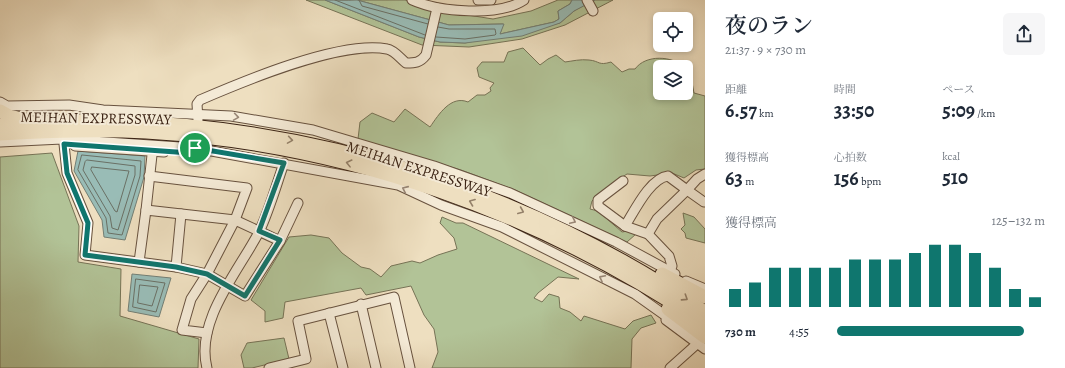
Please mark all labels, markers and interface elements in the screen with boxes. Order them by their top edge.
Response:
text: 夜のラン [725,11,813,41]
map controls [653,12,693,100]
button: locate [653,12,693,52]
button: share [1003,13,1045,55]
text: 21:37 · 9 × 730 m [725,41,806,58]
button: layers [653,60,693,100]
text: 距離 [725,82,747,97]
text: 時間 [834,82,856,97]
text: ペース [942,82,975,97]
text: 6.57 [725,97,757,124]
text: 33:50 [834,97,874,124]
text: 5:09 [942,97,975,124]
text: km [757,106,774,121]
text: /km [975,106,995,121]
street label: MEIHAN EXPRESSWAY [20,107,173,129]
one-way arrow [233,112,239,120]
pin [178,131,212,165]
one-way arrow [287,135,293,144]
street label: MEIHAN EXPRESSWAY [344,136,495,202]
icon: arrive [184,137,206,159]
text: kcal [942,149,960,164]
text: 獲得標高 [725,150,769,165]
text: 心拍数 [834,150,867,165]
one-way arrow [345,159,352,168]
text: 510 [942,164,968,191]
text: 63 [725,165,743,192]
text: 156 [834,165,859,192]
text: m [743,174,754,189]
text: bpm [859,174,881,189]
one-way arrow [402,186,410,194]
one-way arrow [469,198,476,206]
one-way arrow [517,206,524,214]
text: 125–132 m [991,212,1045,229]
text: 獲得標高 [725,214,777,231]
one-way arrow [569,216,576,224]
one-way arrow [599,275,606,282]
one-way arrow [680,293,687,300]
text: 730 m [725,323,756,340]
text: 4:55 [789,323,809,340]

